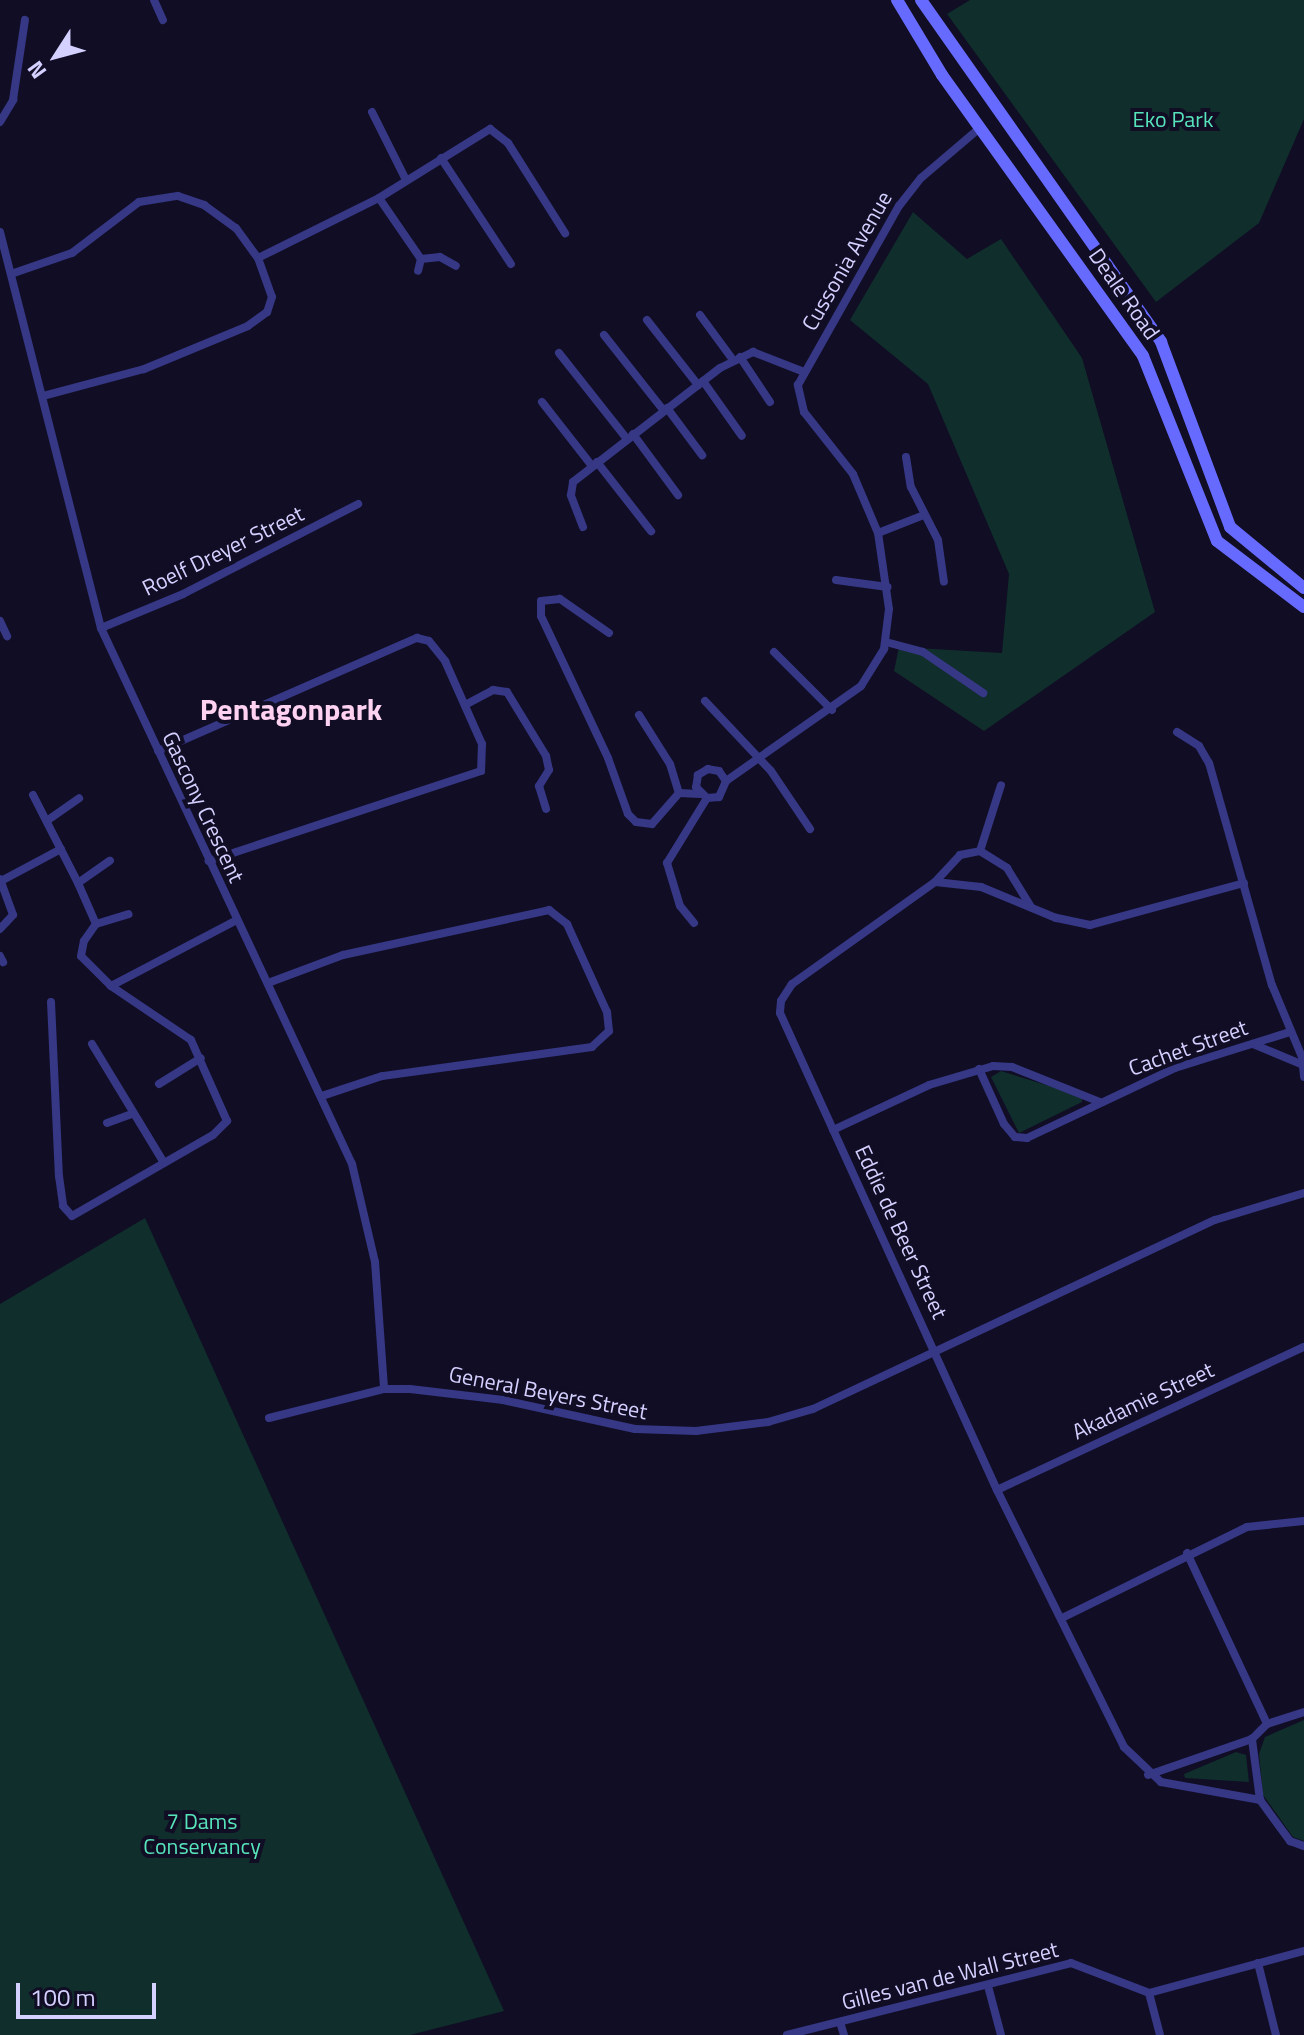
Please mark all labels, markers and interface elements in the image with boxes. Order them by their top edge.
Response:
north arrow [16,16,96,96]
text: N [18,54,55,86]
park label: Eko Park [1133,107,1213,133]
street label: Cussonia Avenue [796,187,898,335]
street label: Deale Road [1083,243,1165,345]
street label: Roelf Dreyer Street [138,500,308,602]
district label: Pentagonpark [200,691,382,727]
street label: Gascony Crescent [156,727,250,887]
street label: Cachet Street [1125,1014,1251,1082]
street label: Eddie de Beer Street [849,1141,953,1323]
street label: Akadamie Street [1068,1357,1218,1445]
street label: General Beyers Street [447,1361,649,1425]
park label: 7 Dams Conservancy [143,1808,261,1860]
street label: Gilles van de Wall Street [839,1936,1061,2016]
scale bar [20,1967,160,2017]
text: 100 m [30,1979,96,2015]

